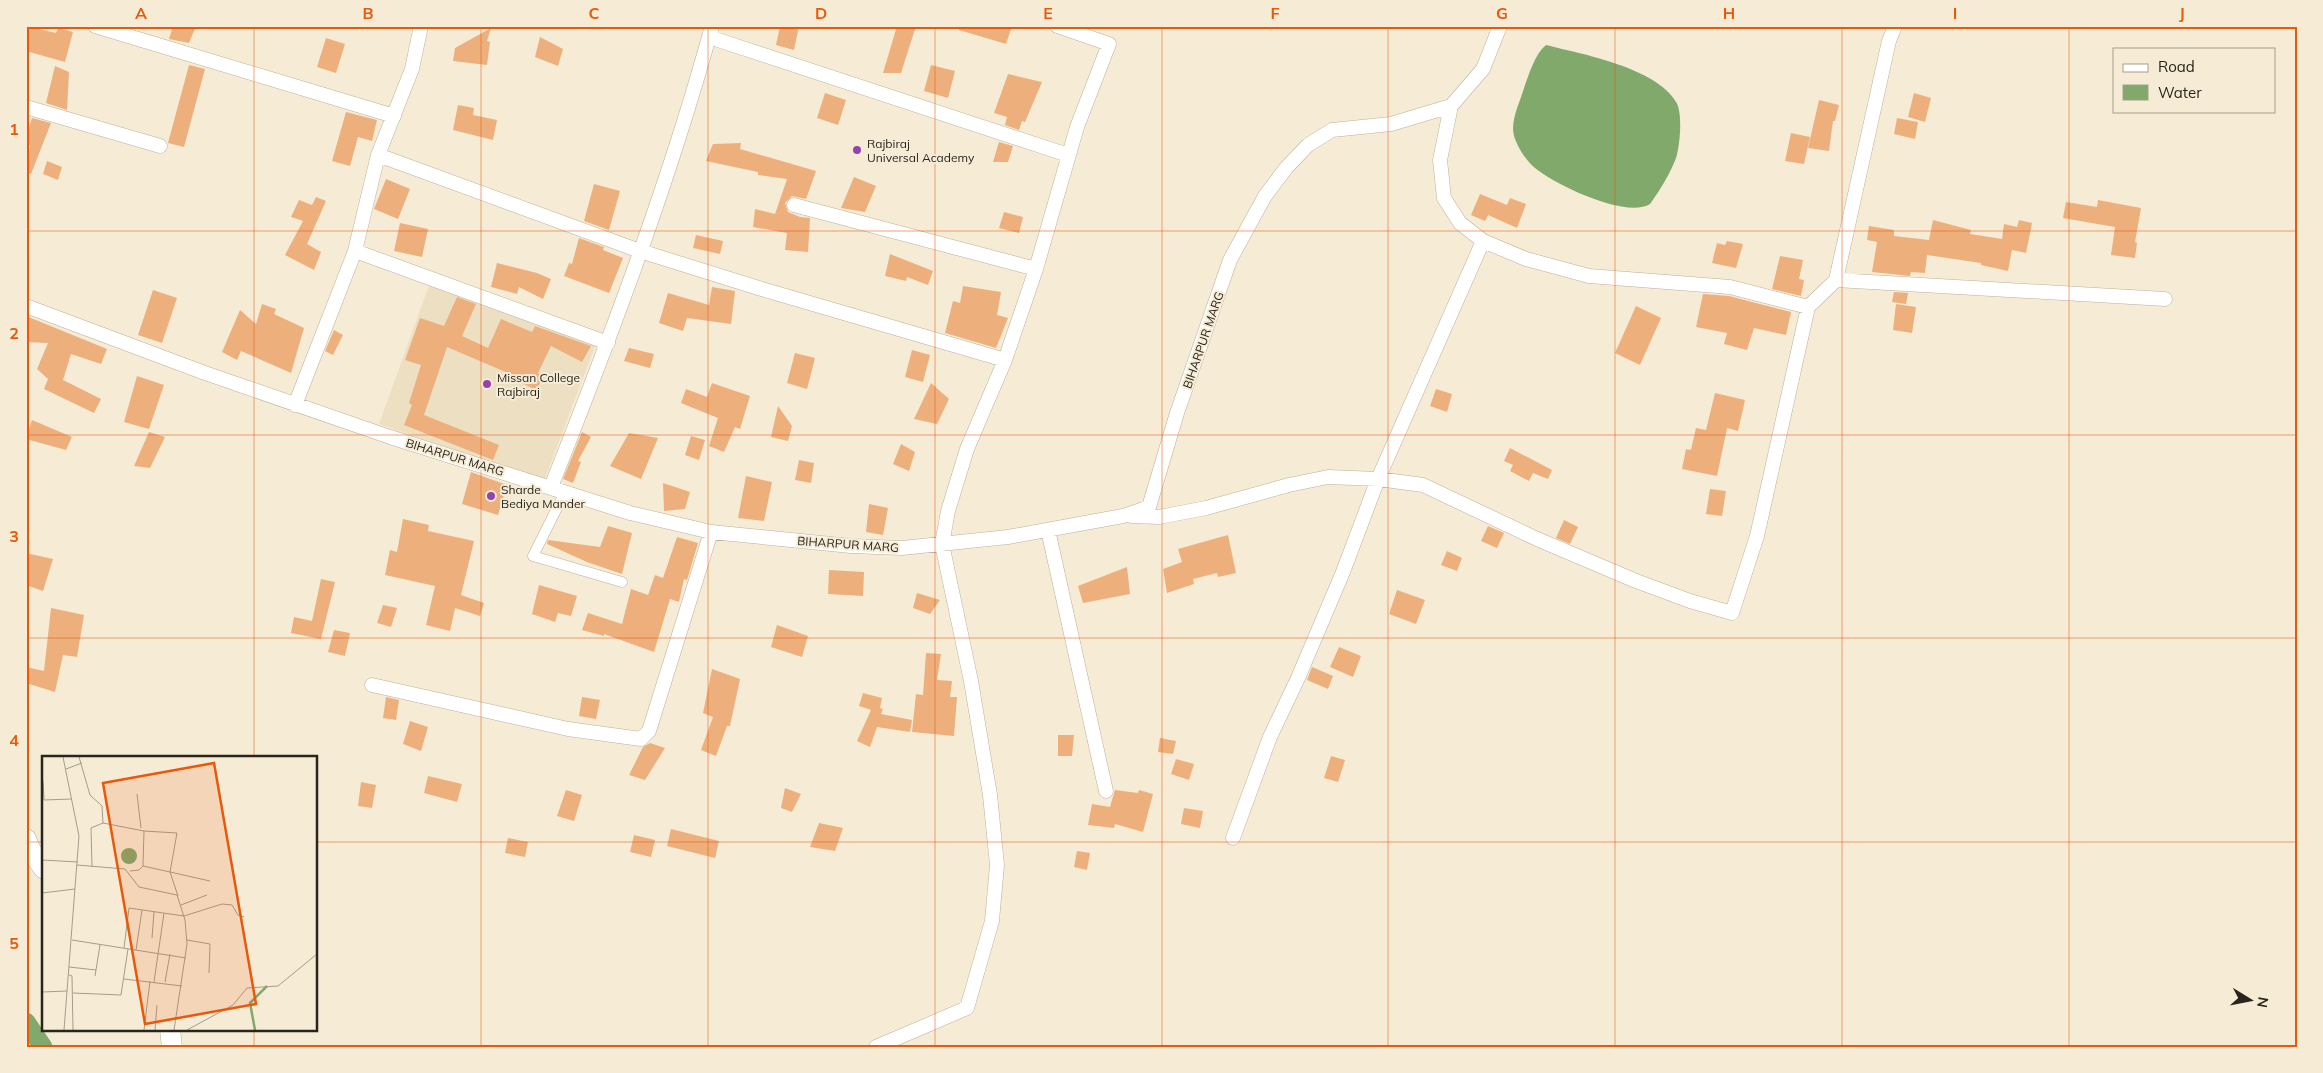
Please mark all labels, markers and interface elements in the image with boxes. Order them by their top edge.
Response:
text: A [135,3,147,23]
text: B [362,3,374,23]
text: C [589,3,600,23]
text: D [815,3,827,23]
text: E [1043,3,1053,23]
text: F [1270,3,1280,23]
text: G [1496,3,1508,23]
text: H [1723,3,1735,23]
text: I [1953,3,1957,23]
text: J [2179,3,2185,23]
legend [2113,48,2276,112]
text: Road [2158,57,2195,76]
text: Water [2158,83,2202,102]
text: 1 [9,119,19,139]
place label: Rajbiraj Universal Academy [867,136,975,165]
marker: Rajbiraj Universal Academy [851,144,863,156]
street label: BIHARPUR MARG [1179,289,1227,391]
text: 2 [9,323,19,343]
place label: Missan College Rajbiraj [497,370,580,399]
marker: Missan College Rajbiraj [481,378,493,390]
street label: BIHARPUR MARG [404,435,506,479]
place label: Sharde Bediya Mander [501,482,586,511]
marker: Sharde Bediya Mander [485,490,497,502]
text: 3 [9,526,19,546]
street label: BIHARPUR MARG [797,533,899,555]
text: 4 [9,730,19,750]
inset map [42,756,318,1030]
text: 5 [9,933,19,953]
north arrow [2226,976,2276,1026]
text: N [2253,995,2273,1009]

